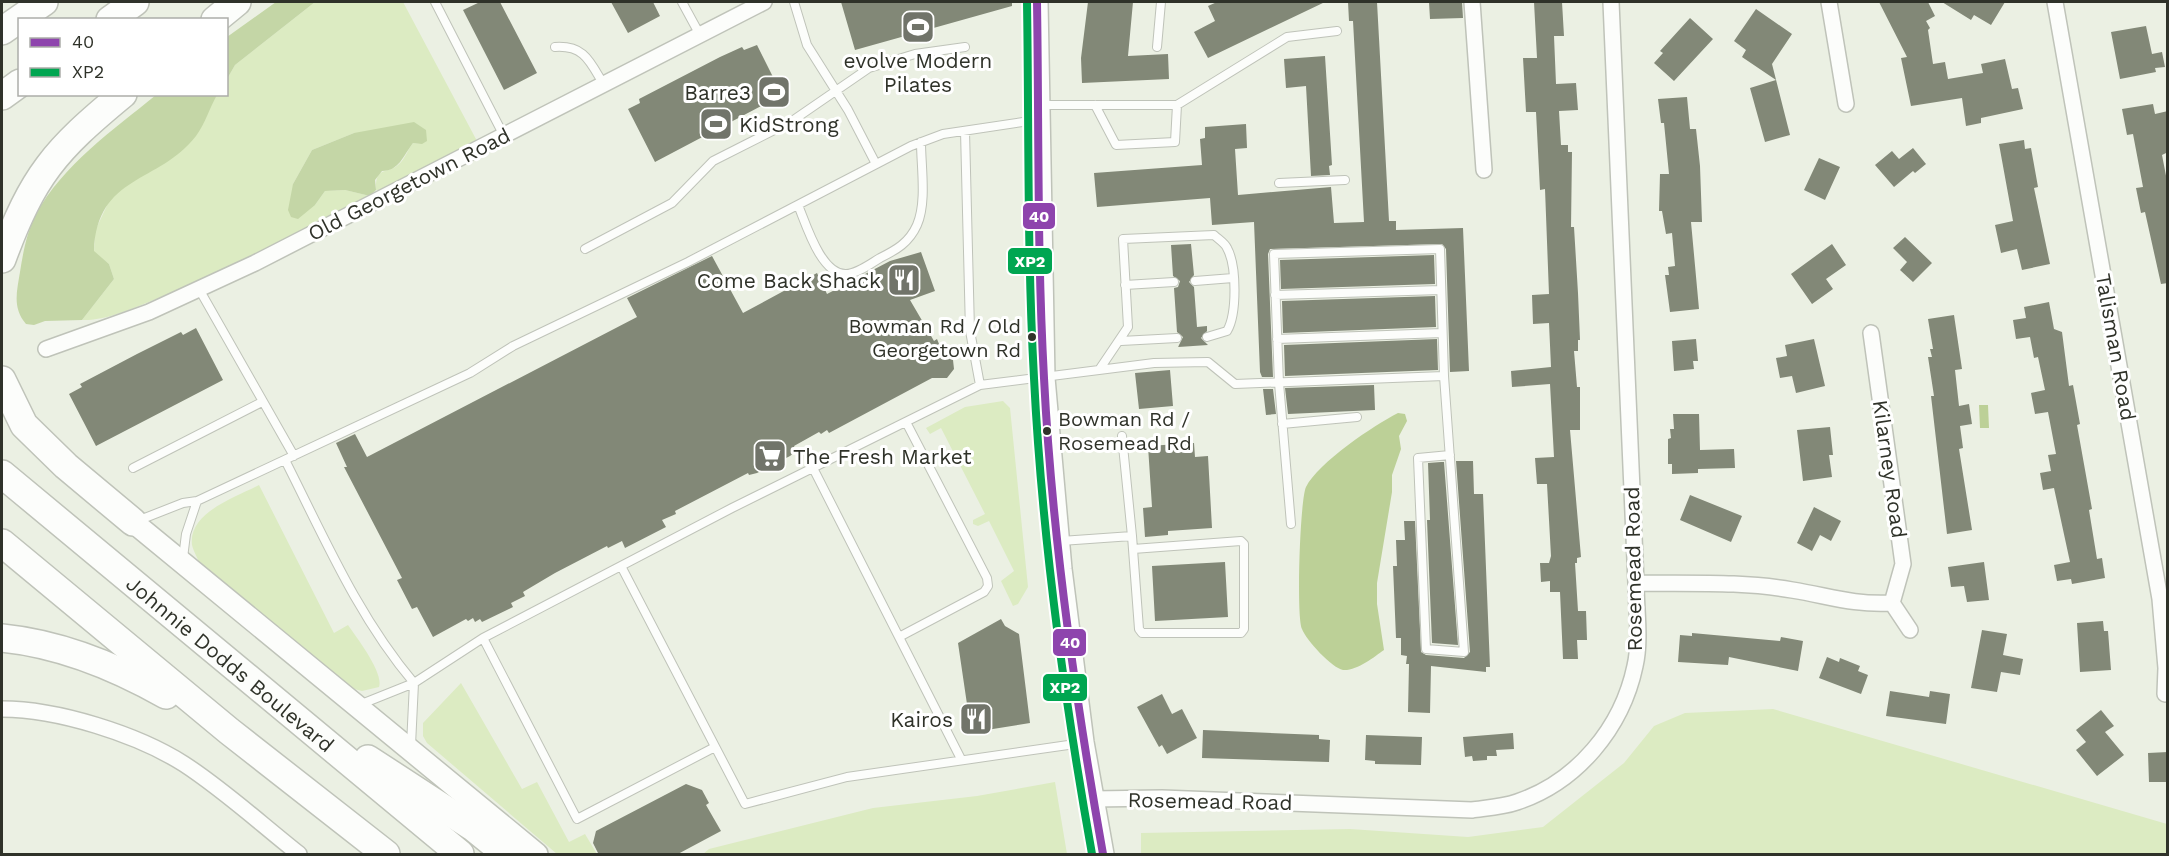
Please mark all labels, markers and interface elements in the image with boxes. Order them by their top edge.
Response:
sports icon: evolve Modern Pilates [900,9,936,45]
legend [18,18,228,96]
text: 40 [72,31,94,52]
place label: evolve Modern Pilates [844,48,992,97]
text: XP2 [72,61,104,82]
sports icon: Barre3 [756,74,792,110]
place label: Barre3 [684,80,751,105]
sports icon: KidStrong [698,106,734,142]
place label: KidStrong [739,112,840,137]
street label: Old Georgetown Road [304,122,514,246]
line badge: 40 [1022,202,1056,230]
text: 40 [1029,207,1049,226]
line badge: XP2 [1007,247,1053,275]
text: XP2 [1015,252,1045,271]
restaurant icon: Come Back Shack [886,262,922,298]
place label: Come Back Shack [697,268,881,293]
street label: Talisman Road [2091,272,2141,422]
place label: Bowman Rd / Old Georgetown Rd [848,314,1021,362]
marker: Bowman Rd / Old Georgetown Rd [1026,331,1038,343]
street label: Kilarney Road [1868,398,1912,540]
place label: Bowman Rd / Rosemead Rd [1058,407,1192,455]
marker: Bowman Rd / Rosemead Rd [1041,425,1053,437]
supermarket icon: The Fresh Market [752,438,788,474]
place label: The Fresh Market [793,444,972,469]
street label: Rosemead Road [1619,486,1647,652]
street label: Johnnie Dodds Boulevard [122,570,339,757]
line badge: 40 [1052,628,1087,657]
text: 40 [1060,633,1080,652]
line badge: XP2 [1042,673,1088,702]
text: XP2 [1050,678,1080,697]
restaurant icon: Kairos [958,701,994,737]
place label: Kairos [890,707,953,732]
street label: Rosemead Road [1127,787,1293,815]

